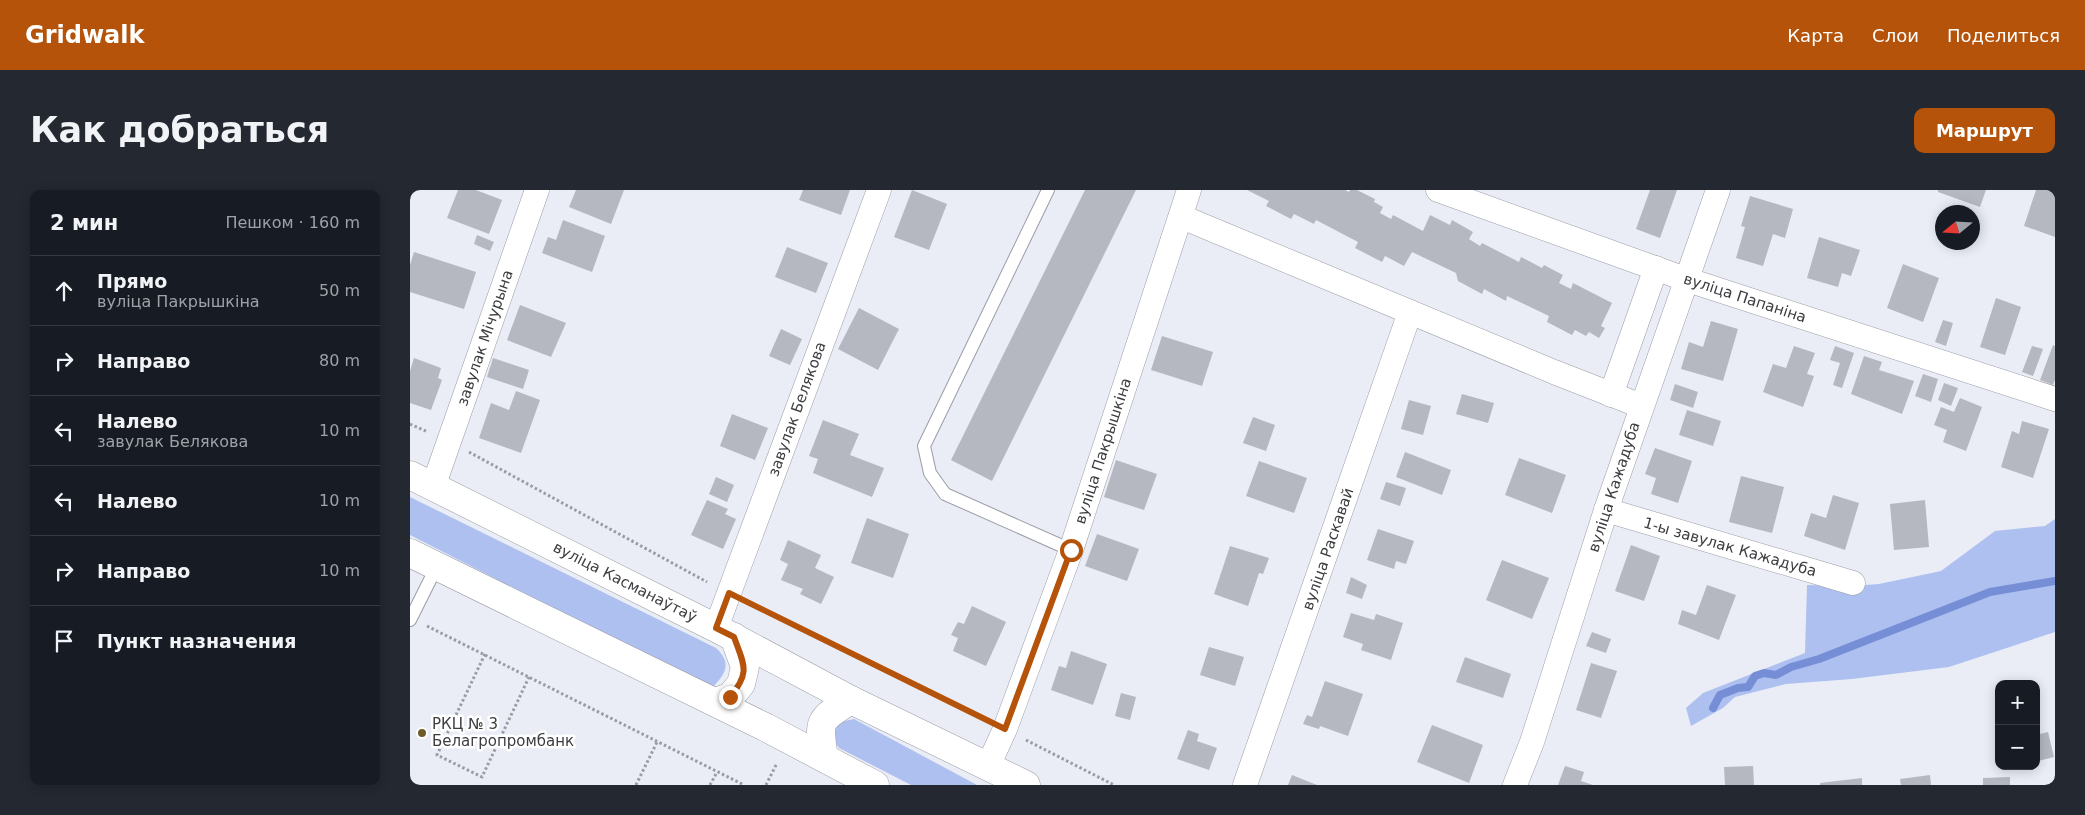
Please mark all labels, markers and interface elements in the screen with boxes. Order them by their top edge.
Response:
text: Gridwalk [25,21,145,49]
text: Карта [1787,25,1844,46]
text: Слои [1872,25,1919,46]
text: Поделиться [1947,25,2060,46]
button: Маршрут [1914,108,2055,153]
text: Как добраться [30,110,329,150]
north arrow [1935,205,1980,250]
text: 2 мин [50,211,118,235]
text: Пешком · 160 m [225,213,360,232]
street label: завулак Мічурына [453,268,517,408]
text: Прямо [97,270,167,292]
street label: вуліца Папаніна [1681,270,1809,326]
icon: ahead [50,277,78,305]
text: 50 m [319,281,360,300]
text: вуліца Пакрышкіна [97,292,260,311]
street label: завулак Белякова [764,339,830,479]
icon: right [50,347,78,375]
text: Направо [97,350,190,372]
text: 80 m [319,351,360,370]
street label: вуліца Пакрышкіна [1071,376,1135,526]
text: Налево [97,410,178,432]
icon: left [50,417,78,445]
street label: вуліца Кажадуба [1584,420,1644,554]
text: 10 m [319,421,360,440]
text: завулак Белякова [97,432,248,451]
street label: вуліца Раскавай [1299,485,1357,613]
icon: left [50,487,78,515]
text: Налево [97,490,178,512]
text: 10 m [319,491,360,510]
street label: 1-ы завулак Кажадуба [1641,514,1819,580]
street label: вуліца Касманаўтаў [550,538,700,626]
route start [1060,539,1083,562]
icon: right [50,557,78,585]
text: Направо [97,560,190,582]
text: 10 m [319,561,360,580]
icon: arrive [50,627,78,655]
text: Пункт назначения [97,630,296,652]
map controls [1995,680,2040,770]
button: + [1995,680,2040,725]
route end [719,686,742,709]
place label: РКЦ № 3 Белагропромбанк [432,715,574,750]
button: − [1995,725,2040,770]
marker: РКЦ № 3 Белагропромбанк [416,727,428,739]

